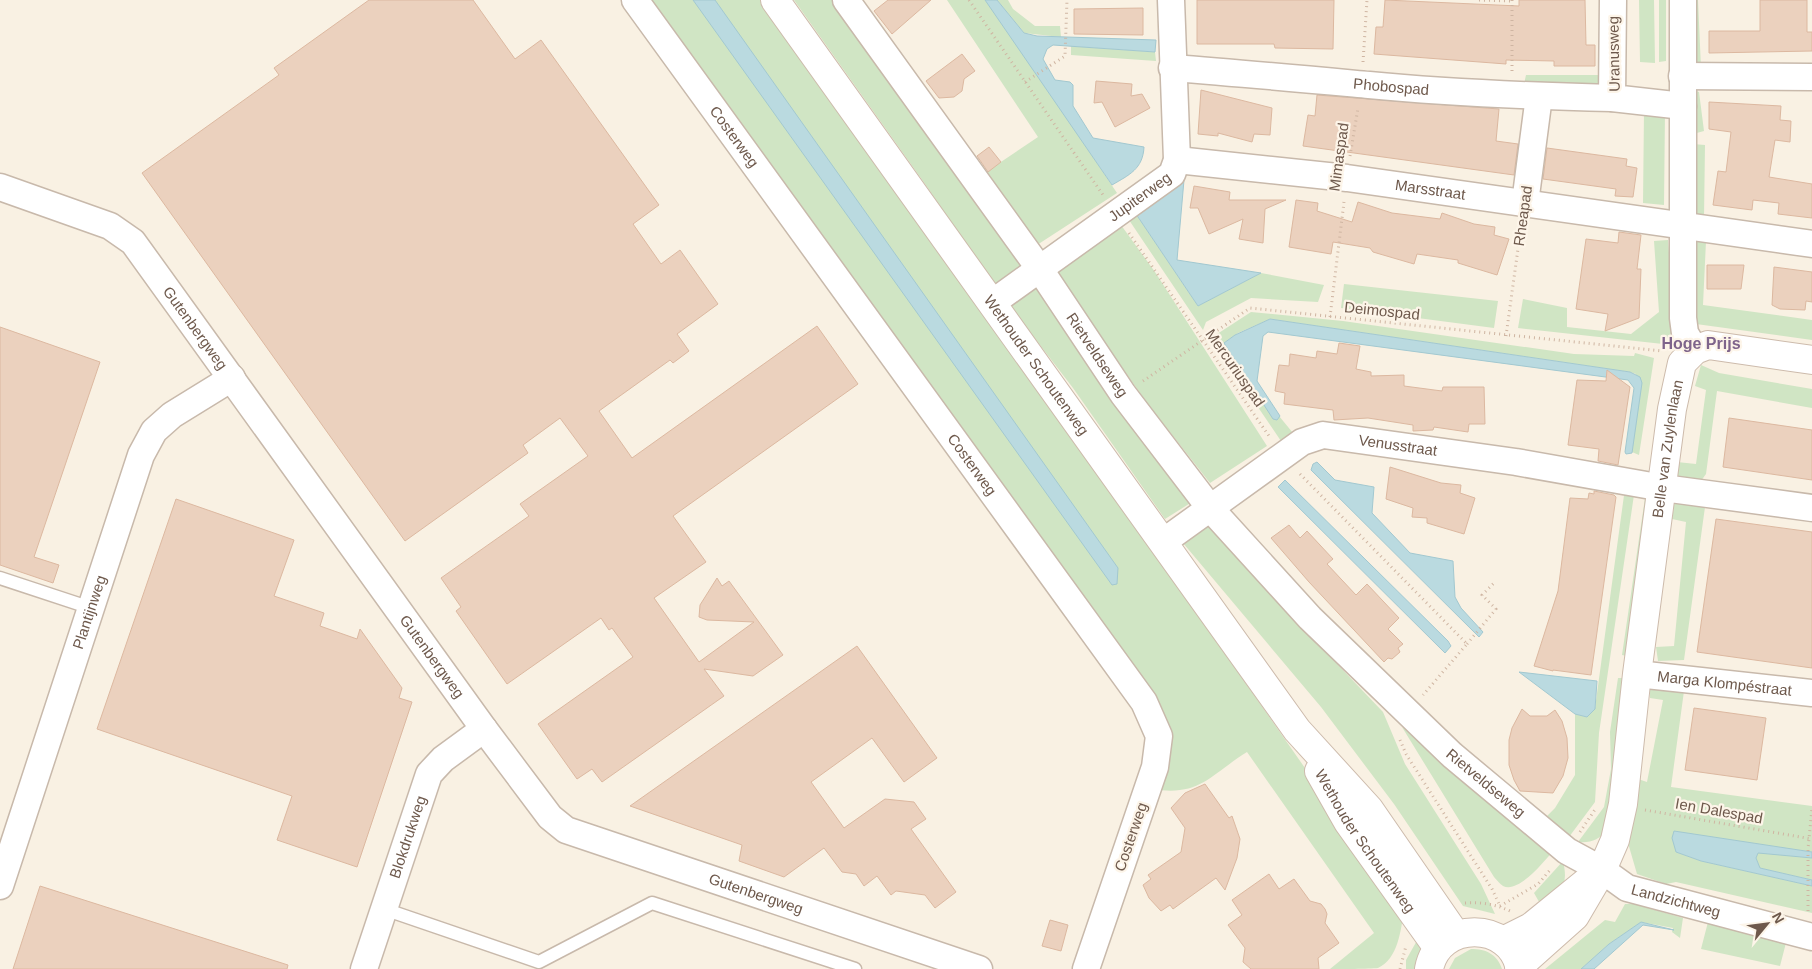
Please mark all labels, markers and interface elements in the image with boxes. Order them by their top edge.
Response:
street label: Uranusweg [1604,16,1623,92]
street label: Phobospad [1353,75,1430,98]
street label: Costerweg [707,102,763,171]
street label: Mimaspad [1325,121,1352,192]
street label: Jupiterweg [1105,169,1174,225]
street label: Marsstraat [1394,176,1467,203]
street label: Rheapad [1510,185,1535,247]
street label: Gutenbergweg [160,283,231,373]
street label: Wethouder Schoutenweg [981,292,1092,438]
street label: Deimospad [1343,298,1421,323]
street label: Rietveldseweg [1063,310,1132,400]
street label: Mercuriuspad [1202,326,1268,410]
district label: Hoge Prijs [1661,335,1741,352]
street label: Belle van Zuylenlaan [1649,378,1686,519]
street label: Costerweg [944,430,1000,498]
street label: Venusstraat [1358,431,1439,459]
street label: Plantijnweg [69,573,109,651]
street label: Gutenbergweg [397,612,468,701]
street label: Marga Klompéstraat [1656,667,1793,699]
street label: Rietveldseweg [1443,745,1529,821]
street label: Wethouder Schoutenweg [1312,766,1419,916]
street label: Blokdrukweg [386,794,429,880]
street label: Ien Dalespad [1674,794,1764,827]
street label: Costerweg [1111,800,1150,874]
street label: Gutenbergweg [707,870,805,917]
street label: Landzichtweg [1629,880,1722,920]
north arrow [1742,899,1792,949]
text: N [1769,909,1788,926]

